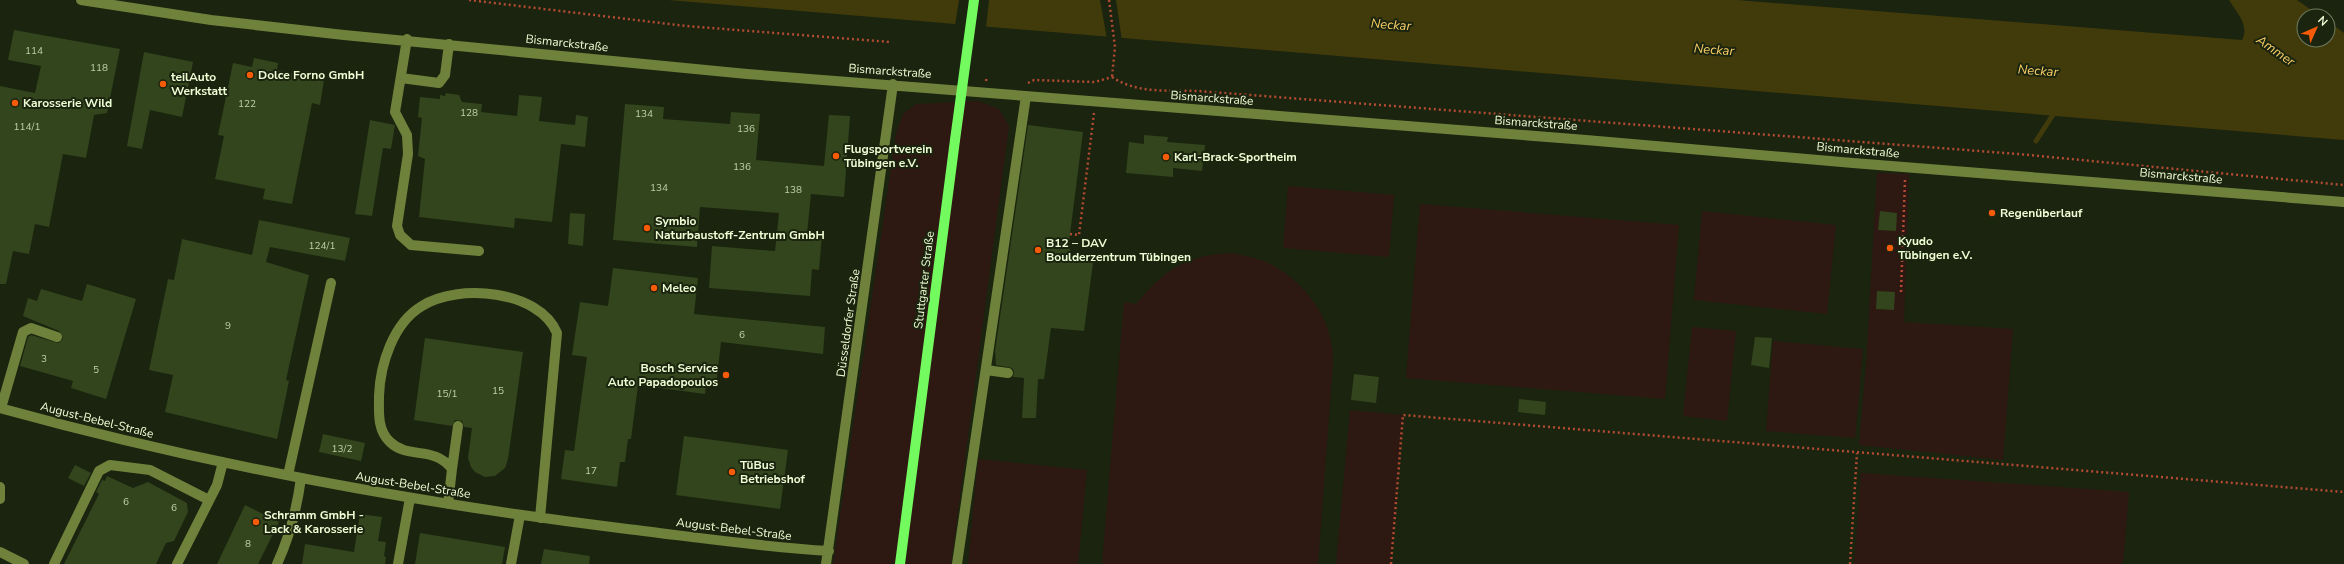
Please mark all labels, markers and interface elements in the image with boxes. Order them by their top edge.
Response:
north arrow [2296,8,2336,48]
text: N [2315,13,2331,29]
water label: Neckar [1370,15,1412,35]
water label: Ammer [2252,30,2299,71]
street label: Bismarckstraße [525,31,609,55]
water label: Neckar [1693,40,1735,60]
house number: 114 [25,44,43,58]
street label: Bismarckstraße [848,60,932,82]
house number: 118 [90,61,108,75]
water label: Neckar [2017,61,2059,81]
place label: Dolce Forno GmbH [258,67,364,83]
place label: teilAuto Werkstatt [171,69,227,99]
marker: Dolce Forno GmbH [245,70,255,80]
marker: teilAuto Werkstatt [158,79,168,89]
street label: Bismarckstraße [1170,87,1254,109]
place label: Karosserie Wild [23,95,112,111]
house number: 122 [238,97,256,111]
marker: Karosserie Wild [10,98,20,108]
house number: 128 [460,106,478,120]
house number: 134 [635,107,653,121]
street label: Bismarckstraße [1494,112,1578,134]
house number: 114/1 [14,120,40,134]
house number: 136 [737,122,755,136]
street label: Bismarckstraße [1816,138,1900,162]
place label: Flugsportverein Tübingen e.V. [844,141,932,171]
place label: Karl-Brack-Sportheim [1174,149,1297,165]
marker: Flugsportverein Tübingen e.V. [831,151,841,161]
marker: Karl-Brack-Sportheim [1161,152,1171,162]
house number: 136 [733,160,751,174]
street label: Bismarckstraße [2139,164,2223,188]
house number: 134 [650,181,668,195]
house number: 138 [784,183,802,197]
place label: Regenüberlauf [2000,205,2083,221]
marker: Regenüberlauf [1987,208,1997,218]
place label: Symbio Naturbaustoff-Zentrum GmbH [655,213,825,243]
marker: Symbio Naturbaustoff-Zentrum GmbH [642,223,652,233]
street label: Stuttgarter Straße [910,230,938,330]
place label: Kyudo Tübingen e.V. [1898,233,1973,263]
place label: B12 – DAV Boulderzentrum Tübingen [1046,235,1191,265]
house number: 124/1 [309,239,335,253]
marker: Kyudo Tübingen e.V. [1885,243,1895,253]
marker: B12 – DAV Boulderzentrum Tübingen [1033,245,1043,255]
street label: Düsseldorfer Straße [833,268,863,378]
place label: Meleo [662,280,696,296]
marker: Meleo [649,283,659,293]
house number: 9 [225,319,231,333]
house number: 6 [739,328,745,342]
house number: 3 [41,352,47,366]
place label: Bosch Service Auto Papadopoulos [608,360,718,390]
house number: 5 [93,363,99,377]
marker: Bosch Service Auto Papadopoulos [721,370,731,380]
house number: 15 [492,384,504,398]
house number: 15/1 [437,387,457,401]
street label: August-Bebel-Straße [39,398,155,442]
house number: 13/2 [332,442,352,456]
place label: TüBus Betriebshof [740,457,806,487]
house number: 17 [585,464,597,478]
marker: TüBus Betriebshof [727,467,737,477]
street label: August-Bebel-Straße [354,468,472,502]
house number: 6 [123,495,129,509]
house number: 6 [171,501,177,515]
place label: Schramm GmbH - Lack & Karosserie [264,507,364,537]
street label: August-Bebel-Straße [675,514,793,544]
marker: Schramm GmbH - Lack & Karosserie [251,517,261,527]
house number: 8 [245,537,251,551]

